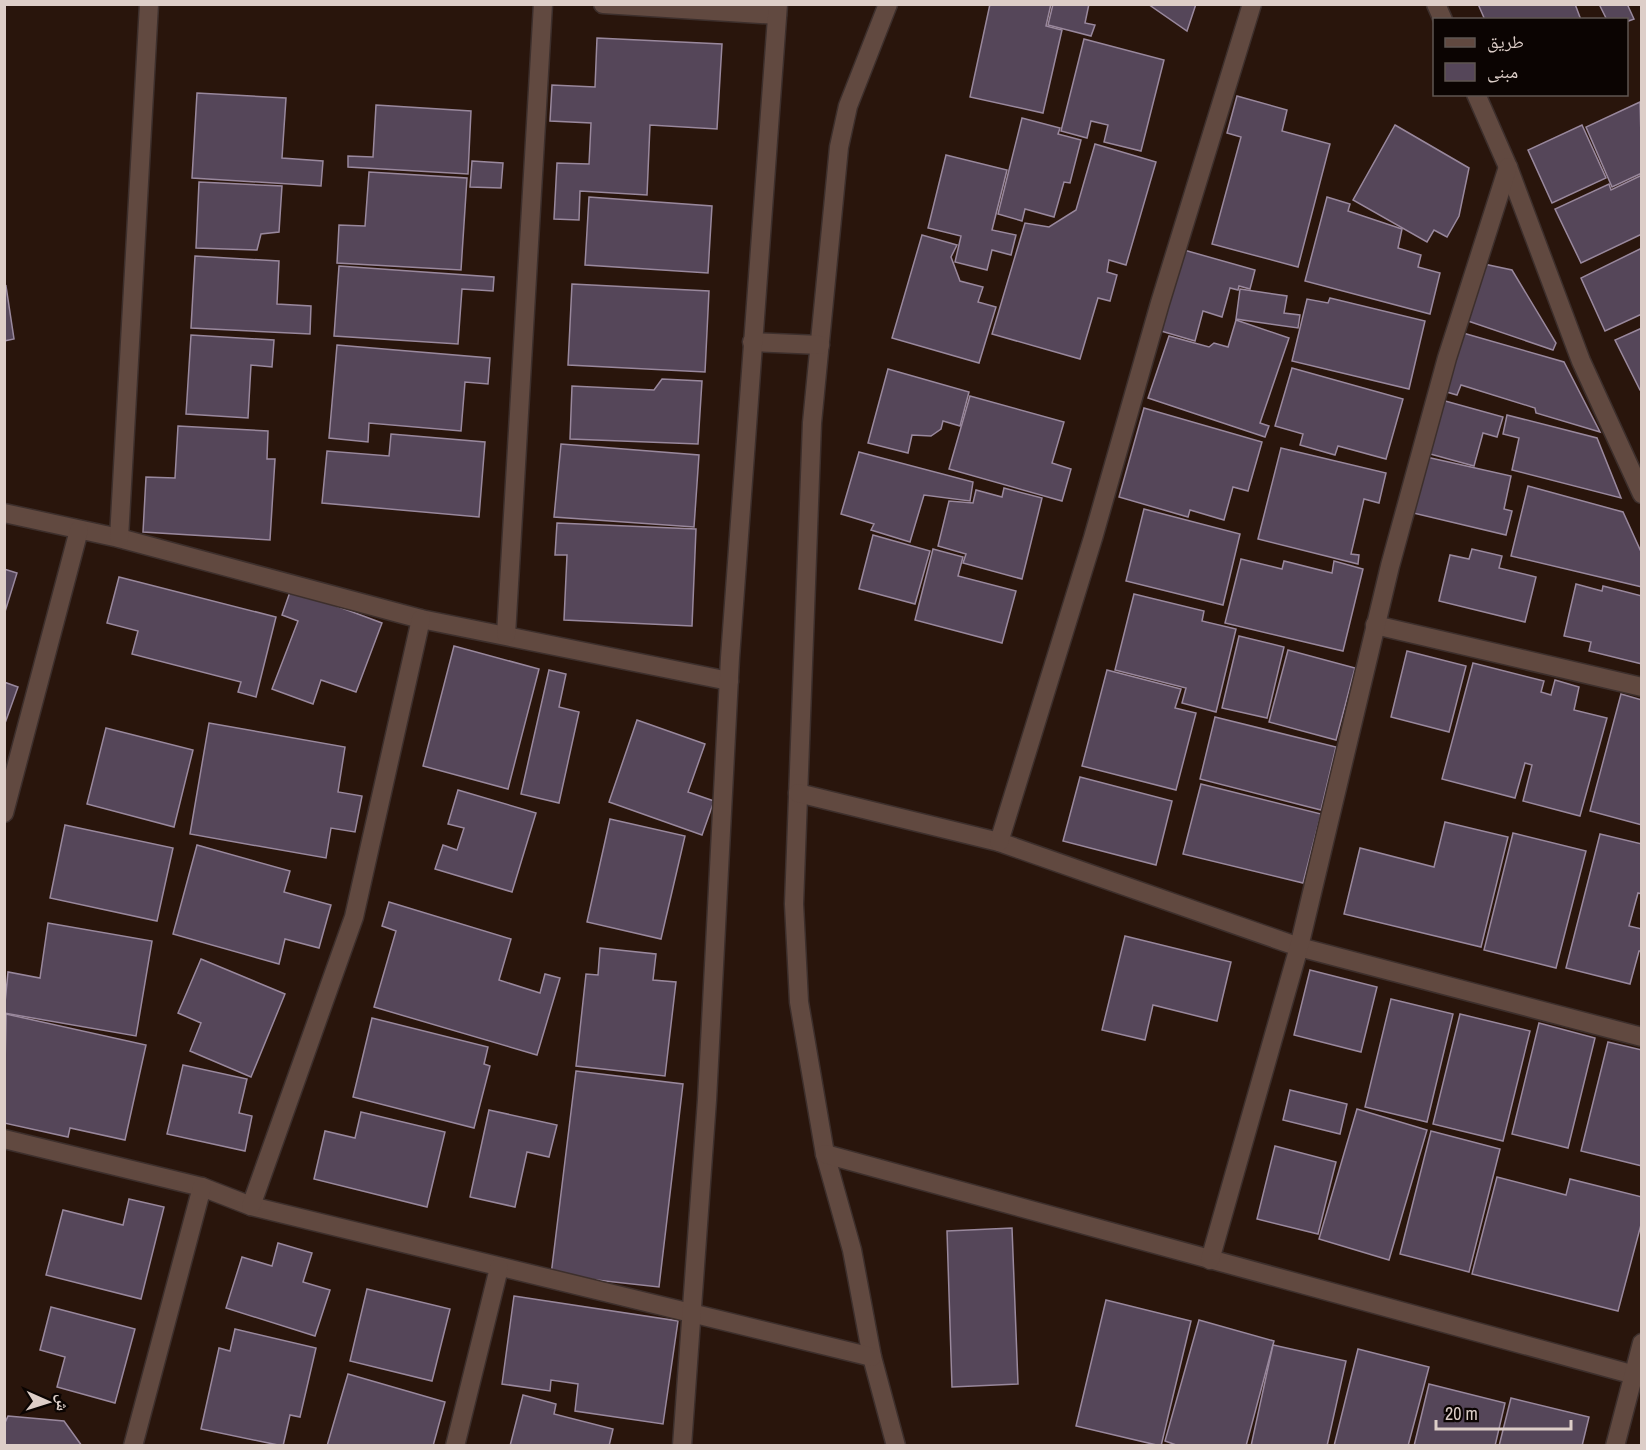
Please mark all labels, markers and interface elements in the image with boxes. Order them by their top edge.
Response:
legend [1433,18,1628,96]
text: طريق [1487,29,1524,54]
text: مبنى [1487,59,1518,84]
north arrow [18,1372,78,1432]
scale bar [1436,1393,1571,1431]
text: ش [52,1394,74,1412]
text: 20 m [1445,1401,1478,1426]

